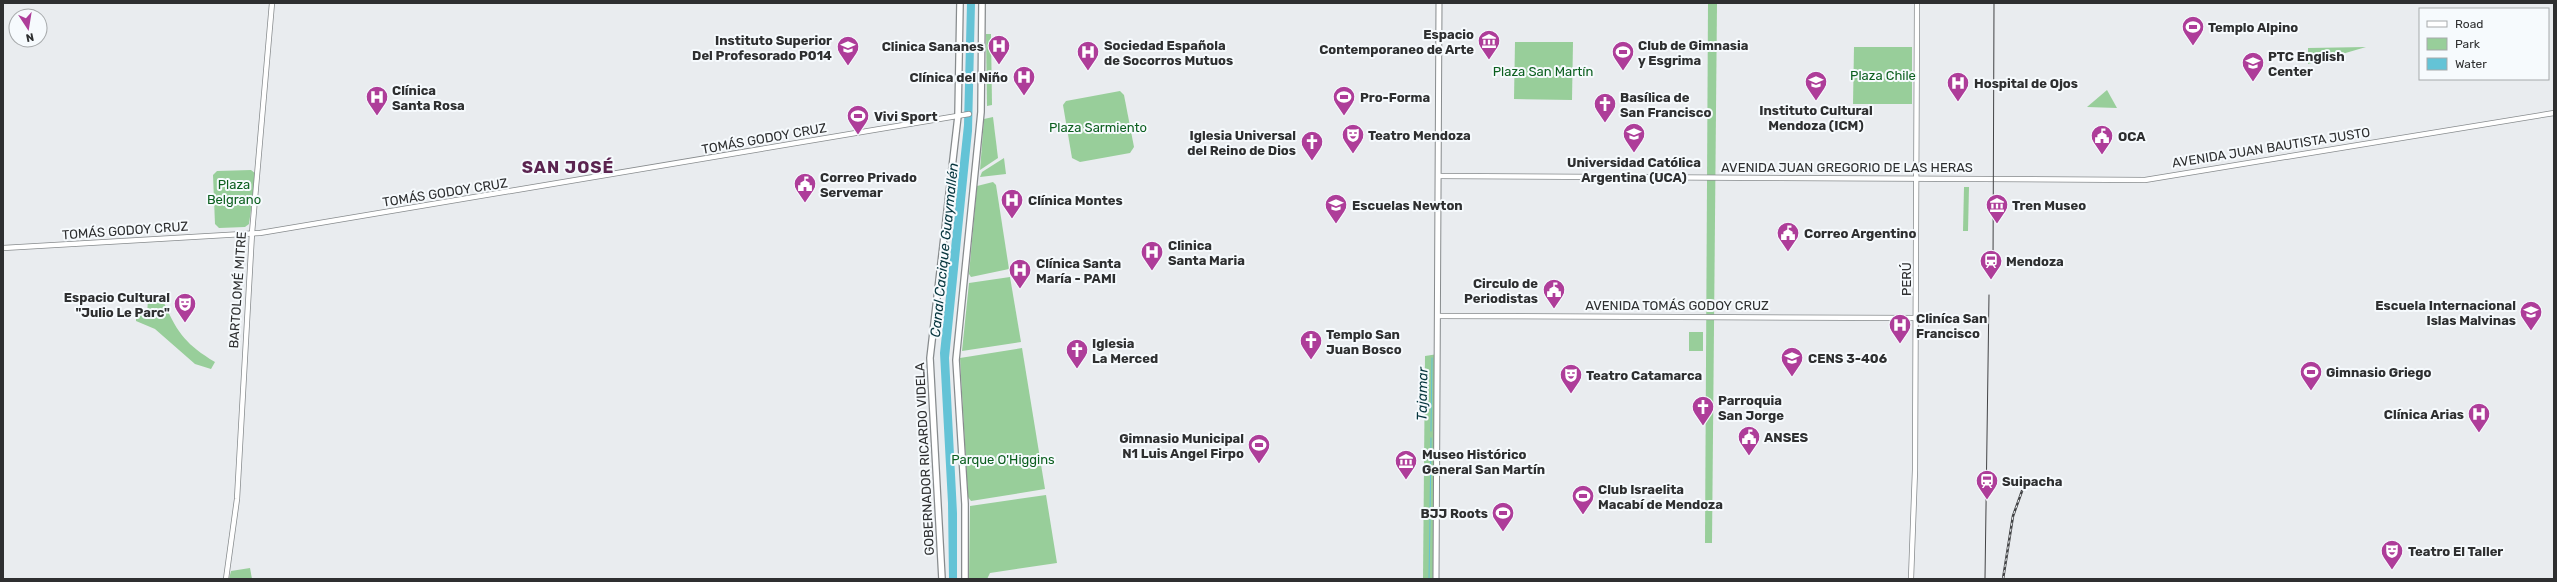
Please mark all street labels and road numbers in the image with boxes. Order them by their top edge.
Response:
street label: TOMÁS GODOY CRUZ [700,120,828,157]
street label: AVENIDA JUAN BAUTISTA JUSTO [2171,124,2371,171]
street label: AVENIDA JUAN GREGORIO DE LAS HERAS [1721,160,1973,175]
street label: TOMÁS GODOY CRUZ [381,175,509,210]
street label: TOMÁS GODOY CRUZ [61,219,189,242]
street label: BARTOLOMÉ MITRE [226,231,249,349]
street label: PERÚ [1899,262,1914,296]
street label: AVENIDA TOMÁS GODOY CRUZ [1585,298,1769,313]
street label: GOBERNADOR RICARDO VIDELA [912,362,937,556]

